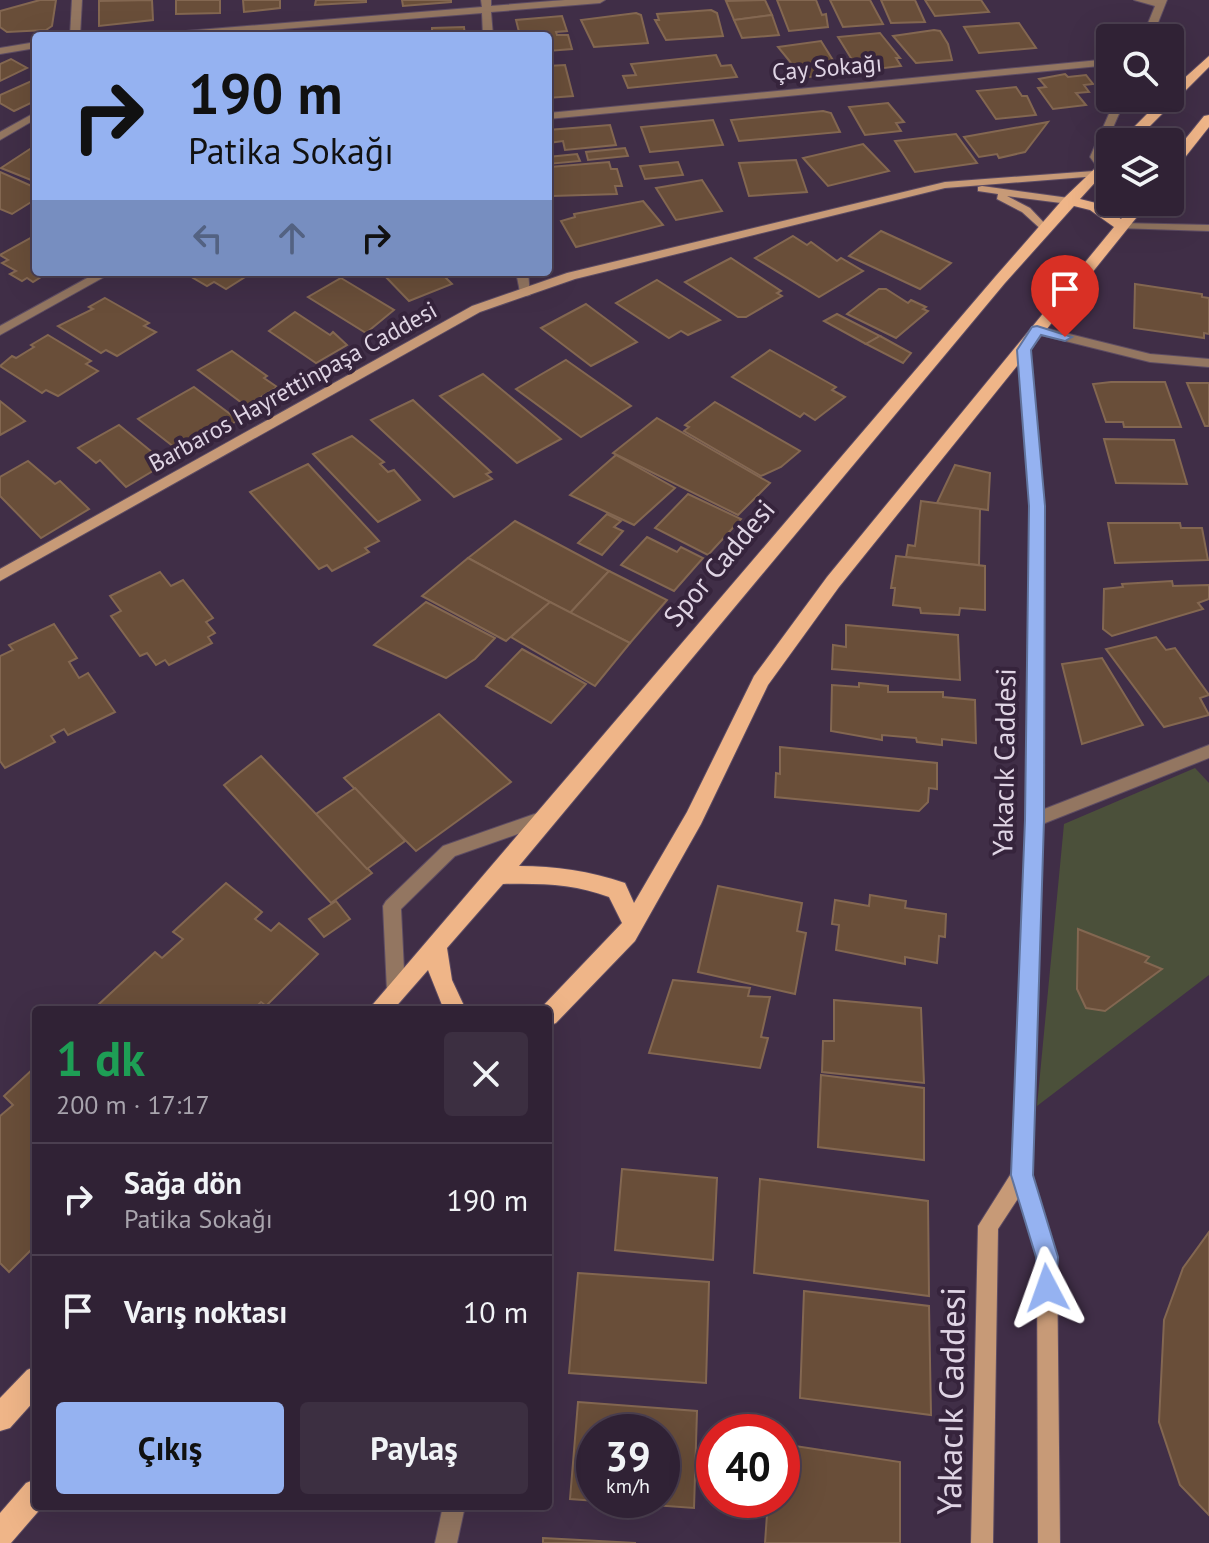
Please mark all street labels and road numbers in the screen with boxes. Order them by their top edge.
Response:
street label: Çay Sokağı [771,47,883,88]
street label: Barbaros Hayrettinpaşa Caddesi [143,294,442,479]
street label: Spor Caddesi [655,491,783,634]
street label: Yakacık Caddesi [983,668,1024,856]
street label: Yakacık Caddesi [926,1286,974,1516]

